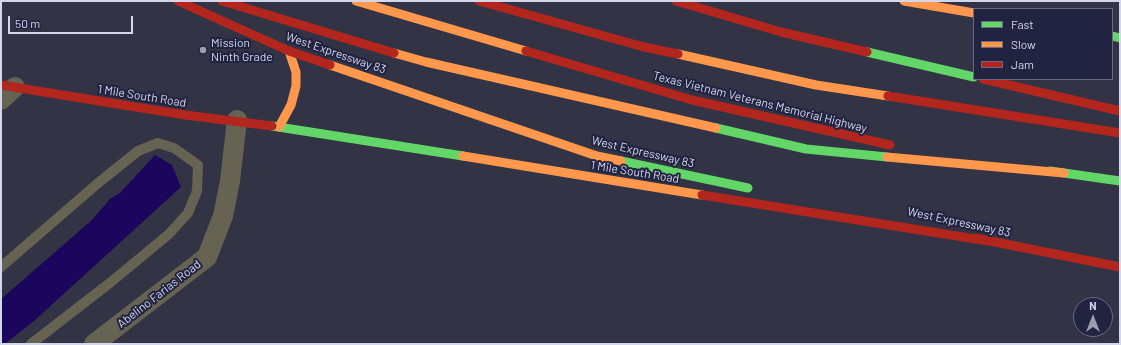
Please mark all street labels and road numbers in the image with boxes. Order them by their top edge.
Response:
street label: West Expressway 83 [284,29,388,77]
street label: Texas Vietnam Veterans Memorial Highway [651,68,869,136]
street label: 1 Mile South Road [97,82,187,110]
street label: West Expressway 83 [590,133,696,171]
street label: 1 Mile South Road [590,158,680,186]
street label: West Expressway 83 [906,204,1012,240]
street label: Abelino Farias Road [114,257,204,331]

